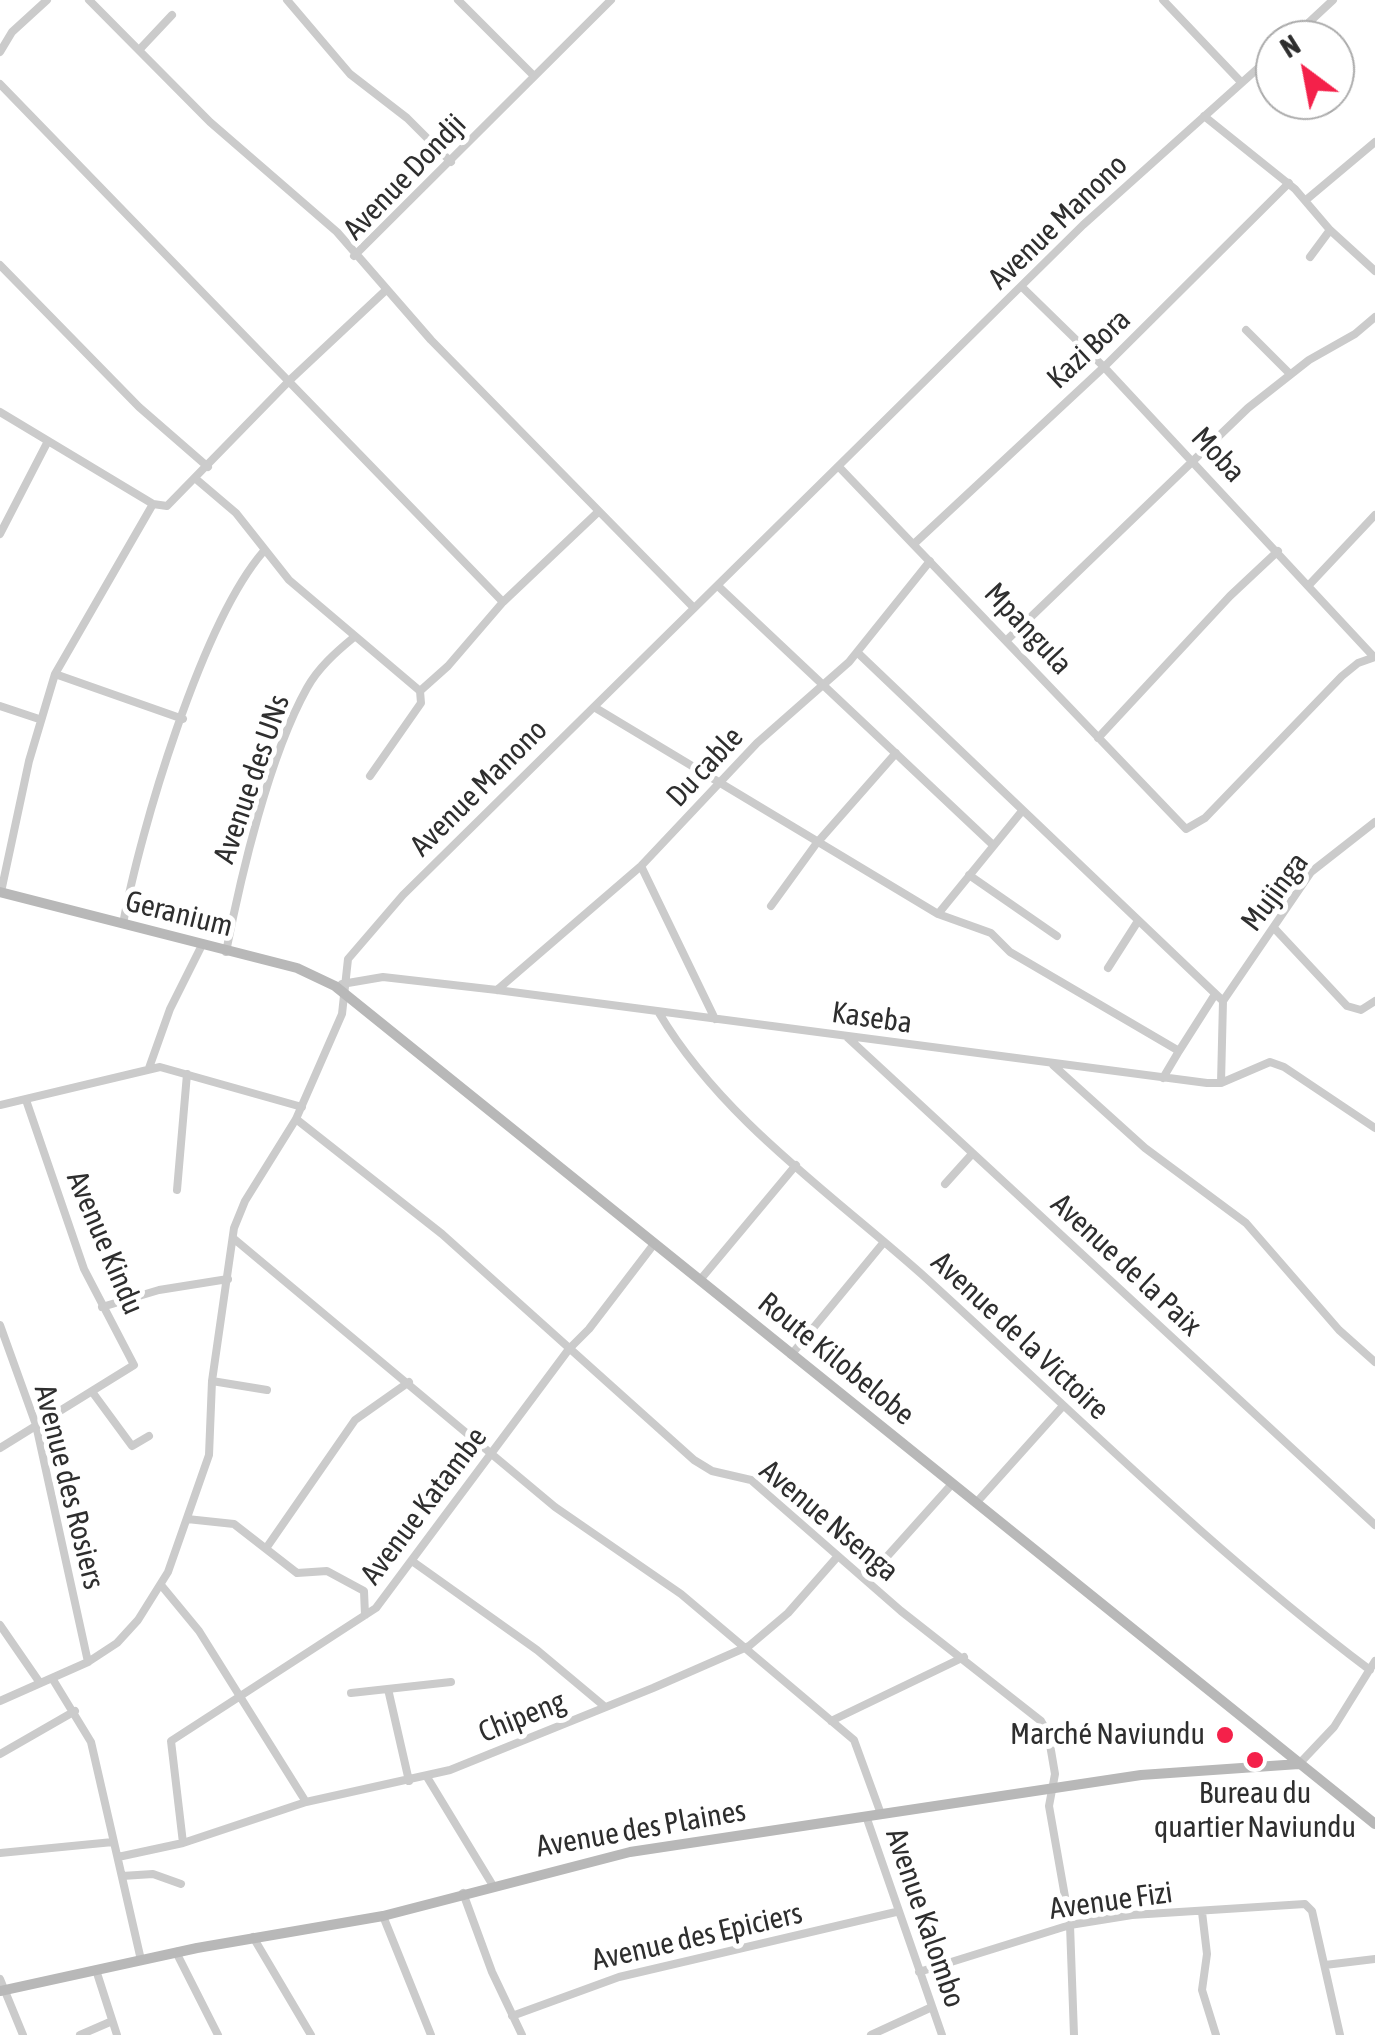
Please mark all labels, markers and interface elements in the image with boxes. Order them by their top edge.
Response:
north arrow [1255,20,1355,120]
text: N [1275,28,1306,64]
street label: Avenue Dondji [336,107,474,247]
street label: Avenue Manono [981,147,1135,297]
street label: Kazi Bora [1040,302,1138,396]
street label: Moba [1184,420,1252,490]
street label: Mpangula [977,576,1079,682]
street label: Avenue des UNs [206,690,298,868]
street label: Avenue Manono [403,712,555,864]
street label: Du cable [659,720,751,814]
street label: Mujinga [1234,846,1316,938]
street label: Geranium [122,883,236,945]
street label: Kaseba [830,995,914,1041]
street label: Avenue Kindu [59,1166,151,1320]
street label: Avenue de la Paix [1043,1186,1209,1344]
street label: Avenue de la Victoire [924,1245,1116,1427]
street label: Route Kilobelobe [751,1285,921,1433]
street label: Avenue des Rosiers [26,1381,112,1593]
street label: Avenue Katambe [353,1420,495,1592]
street label: Avenue Nsenga [752,1453,906,1589]
street label: Chipeng [473,1683,571,1751]
place label: Marché Naviundu [1010,1717,1205,1753]
marker: Marché Naviundu [1214,1724,1236,1746]
marker: Bureau du quartier Naviundu [1244,1749,1266,1771]
place label: Bureau du quartier Naviundu [1154,1776,1356,1846]
street label: Avenue des Plaines [534,1793,748,1865]
street label: Avenue Kalombo [878,1824,972,2012]
street label: Avenue Fizi [1047,1875,1175,1927]
street label: Avenue des Epiciers [588,1895,806,1979]

